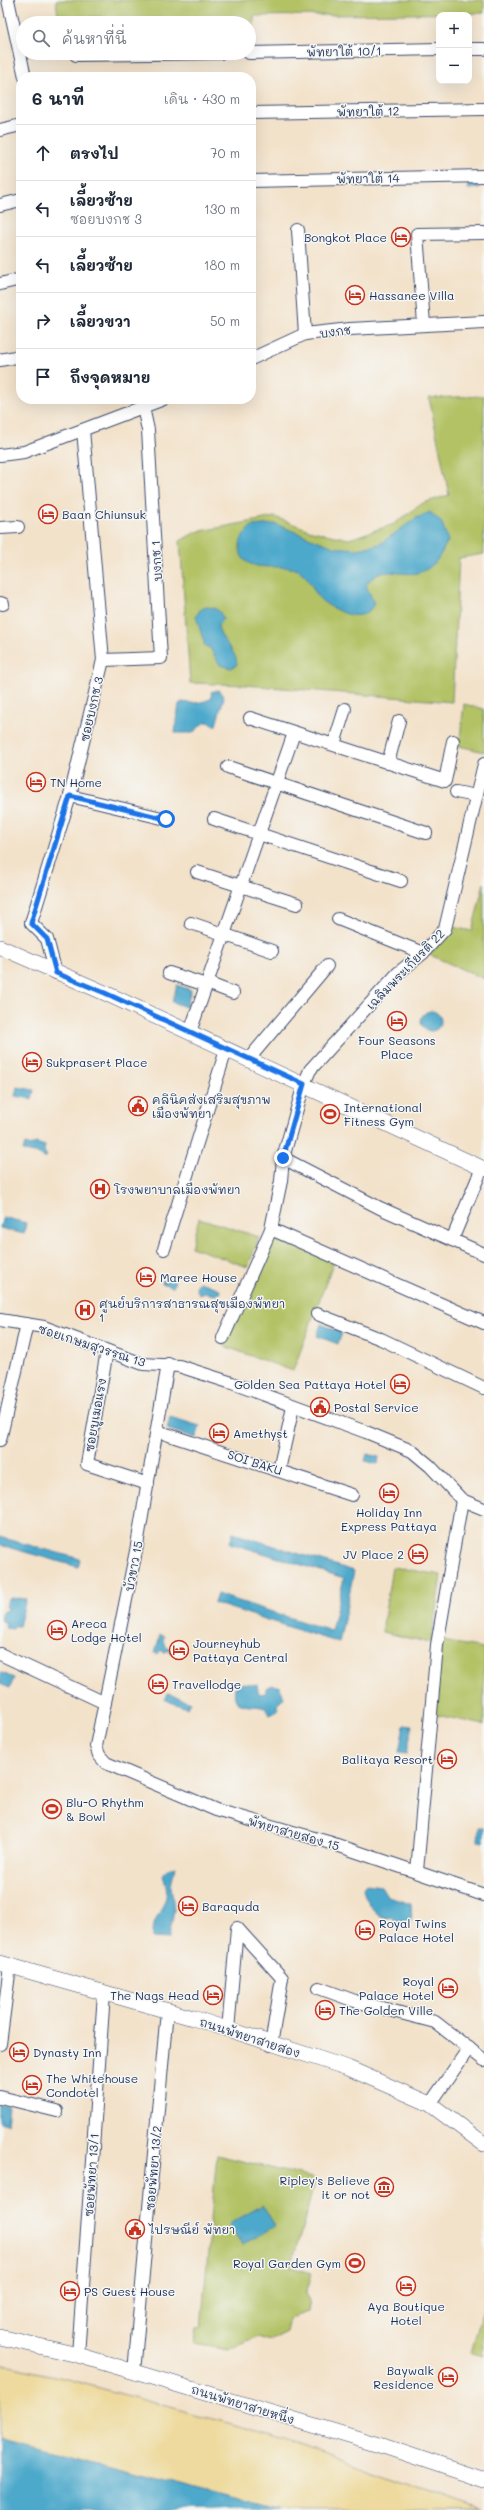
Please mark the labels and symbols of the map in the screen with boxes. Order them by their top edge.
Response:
street label: พัทยาใต้ 10/1 [306,42,382,60]
street label: พัทยาใต้ 12 [337,102,399,120]
street label: พัทยาใต้ 14 [336,169,400,187]
hotel icon: Bongkot Place [390,226,412,248]
place label: Bongkot Place [304,229,387,245]
hotel icon: Hassanee Villa [344,284,366,306]
place label: Hassanee Villa [369,287,454,303]
street label: บงกช [318,321,352,341]
hotel icon: Baan Chiunsuk [37,503,59,525]
place label: Baan Chiunsuk [62,506,146,522]
street label: บงกช 1 [147,540,165,582]
street label: ซอยบงกช 3 [76,675,106,743]
hotel icon: TN Home [25,771,47,793]
place label: TN Home [50,774,102,790]
route start [157,810,175,828]
street label: เฉลิมพระเกียรติ 22 [363,925,447,1013]
hotel icon: Four Seasons Place [386,1010,408,1032]
place label: Four Seasons Place [358,1032,436,1062]
hotel icon: Sukprasert Place [21,1051,43,1073]
place label: Sukprasert Place [46,1054,147,1070]
place label: คลินิคส่งเสริมสุขภาพ เมืองพัทยา [152,1091,271,1121]
public building icon: คลินิคส่งเสริมสุขภาพ เมืองพัทยา [127,1095,149,1117]
place label: International Fitness Gym [344,1099,422,1129]
sports icon: International Fitness Gym [319,1103,341,1125]
route end [274,1149,292,1167]
hospital icon: โรงพยาบาลเมืองพัทยา [89,1178,111,1200]
place label: โรงพยาบาลเมืองพัทยา [113,1181,240,1197]
hotel icon: Maree House [135,1266,157,1288]
place label: Maree House [160,1269,237,1285]
place label: ศูนย์บริการสาธารณสุขเมืองพัทยา 1 [99,1295,285,1325]
hospital icon: ศูนย์บริการสาธารณสุขเมืองพัทยา 1 [74,1299,96,1321]
street label: ซอยเกษมสุวรรณ 13 [35,1320,148,1373]
hotel icon: Golden Sea Pattaya Hotel [389,1373,411,1395]
place label: Golden Sea Pattaya Hotel [234,1376,386,1392]
street label: ซอยบูเมอแรง [81,1377,111,1454]
public building icon: Postal Service [309,1396,331,1418]
place label: Postal Service [334,1399,419,1415]
hotel icon: Amethyst [208,1422,230,1444]
place label: Amethyst [233,1425,288,1441]
street label: SOI BAKU [226,1446,284,1478]
hotel icon: Holiday Inn Express Pattaya [378,1482,400,1504]
place label: Holiday Inn Express Pattaya [341,1504,437,1534]
street label: บัวขาว 15 [120,1539,146,1593]
hotel icon: JV Place 2 [407,1543,429,1565]
place label: JV Place 2 [343,1546,404,1562]
place label: Areca Lodge Hotel [71,1615,142,1645]
hotel icon: Areca Lodge Hotel [46,1619,68,1641]
place label: Journeyhub Pattaya Central [193,1635,288,1665]
hotel icon: Journeyhub Pattaya Central [168,1639,190,1661]
hotel icon: Travellodge [147,1673,169,1695]
place label: Travellodge [172,1676,241,1692]
hotel icon: Balitaya Resort [436,1748,458,1770]
place label: Balitaya Resort [342,1751,433,1767]
place label: Blu-O Rhythm & Bowl [66,1794,144,1824]
sports icon: Blu-O Rhythm & Bowl [41,1798,63,1820]
street label: พัทยาสายสอง 15 [246,1812,342,1854]
hotel icon: Baraquda [177,1895,199,1917]
place label: Baraquda [202,1898,260,1914]
place label: Royal Twins Palace Hotel [379,1915,454,1945]
hotel icon: Royal Twins Palace Hotel [354,1919,376,1941]
place label: Royal Palace Hotel [359,1973,434,2003]
hotel icon: Royal Palace Hotel [437,1977,459,1999]
hotel icon: The Nags Head [202,1984,224,2006]
place label: The Nags Head [110,1987,199,2003]
hotel icon: The Golden Ville [314,1999,336,2021]
place label: The Golden Ville [339,2002,433,2018]
street label: ถนนพัทยาสายสอง [197,2013,303,2061]
hotel icon: Dynasty Inn [8,2041,30,2063]
place label: Dynasty Inn [33,2044,101,2060]
place label: The Whitehouse Condotel [46,2070,138,2100]
hotel icon: The Whitehouse Condotel [21,2074,43,2096]
street label: ซอยพัทยา 13/2 [141,2125,165,2211]
street label: ซอยพัทยา 13/1 [80,2133,102,2217]
place label: Ripley's Believe it or not [279,2172,370,2202]
museum icon: Ripley's Believe it or not [373,2176,395,2198]
public building icon: ไปรษณีย์ พัทยา [124,2218,146,2240]
place label: ไปรษณีย์ พัทยา [148,2221,235,2237]
sports icon: Royal Garden Gym [344,2252,366,2274]
place label: Royal Garden Gym [233,2255,341,2271]
hotel icon: Aya Boutique Hotel [395,2275,417,2297]
hotel icon: PS Guest House [59,2280,81,2302]
place label: PS Guest House [84,2283,175,2299]
place label: Aya Boutique Hotel [367,2298,445,2328]
place label: Baywalk Residence [373,2362,434,2392]
hotel icon: Baywalk Residence [437,2366,459,2388]
street label: ถนนพัทยาสายหนึ่ง [189,2379,297,2427]

